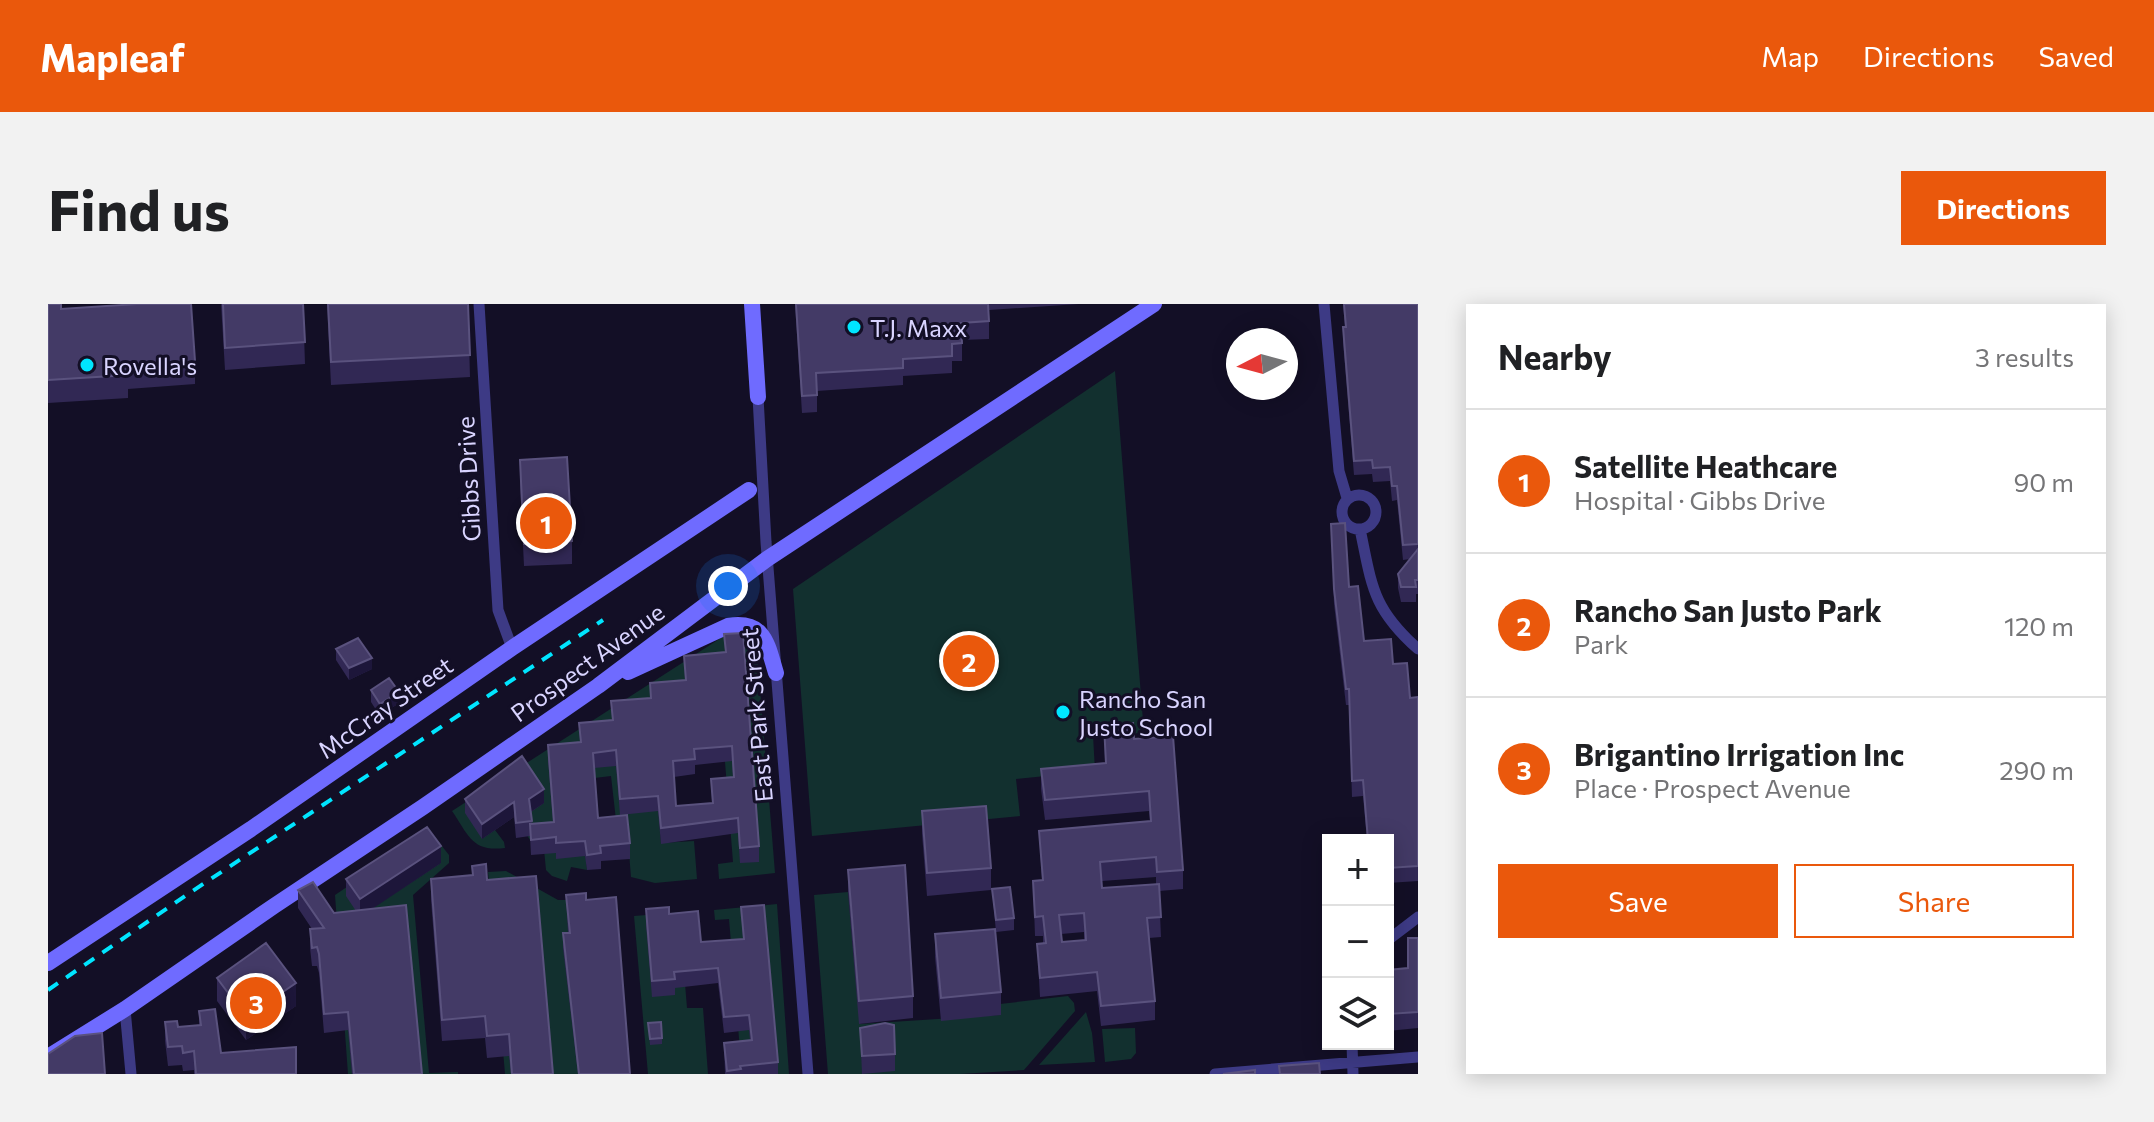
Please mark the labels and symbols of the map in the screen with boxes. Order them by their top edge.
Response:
place label: T.J. Maxx [870,313,968,342]
marker: T.J. Maxx [845,318,863,336]
north arrow [1226,328,1298,400]
place label: Rovella's [103,351,197,380]
marker: Rovella's [78,356,96,374]
street label: Gibbs Drive [450,416,486,542]
pin: 1 [520,493,572,553]
your location [708,566,748,606]
street label: Prospect Avenue [505,597,669,727]
street label: East Park Street [734,627,778,803]
pin: 2 [943,631,995,691]
street label: McCray Street [312,650,458,764]
place label: Rancho San Justo School [1079,684,1213,741]
marker: Rancho San Justo School [1054,703,1072,721]
pin: 3 [230,973,282,1033]

